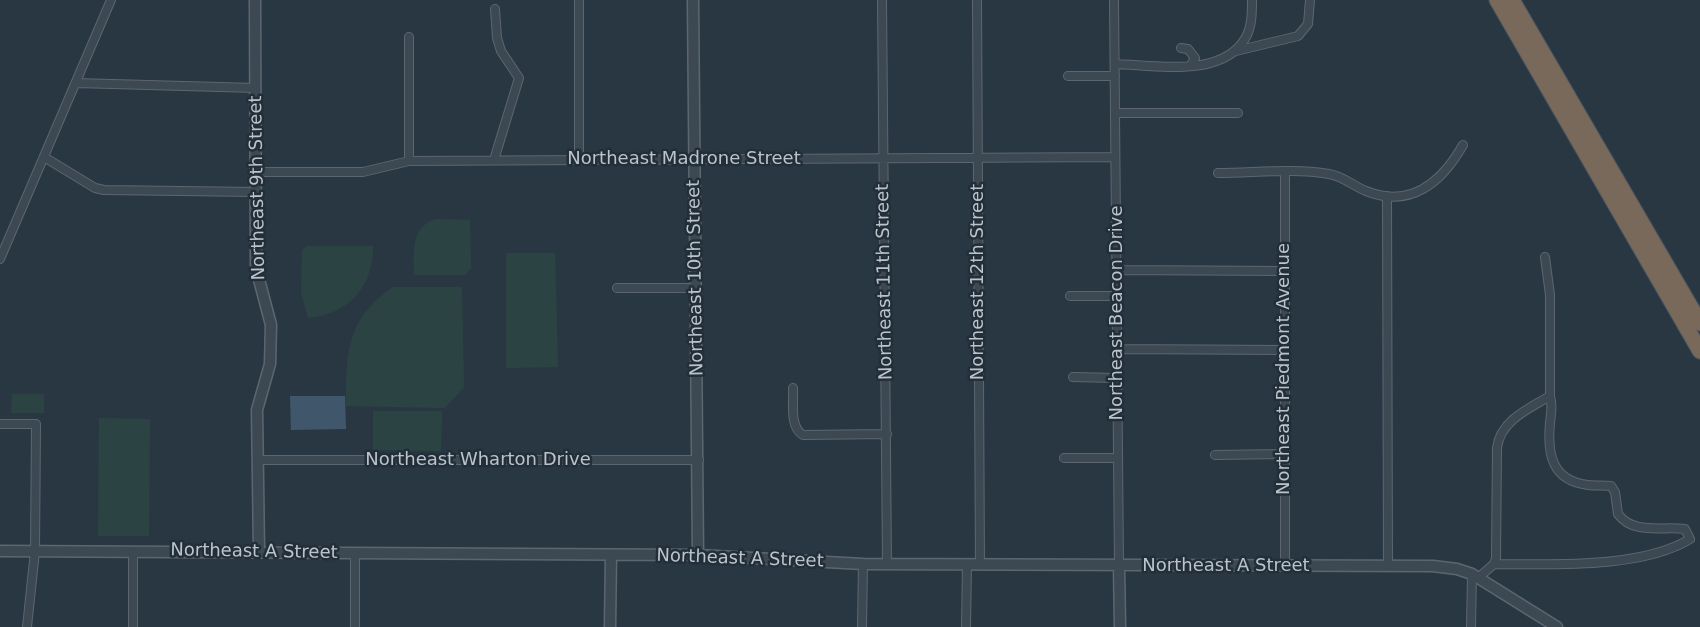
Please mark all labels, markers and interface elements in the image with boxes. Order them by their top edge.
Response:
street label: Northeast 9th Street [246,95,270,281]
street label: Northeast Madrone Street [567,148,801,170]
street label: Northeast 10th Street [683,180,709,376]
street label: Northeast 11th Street [872,184,898,380]
street label: Northeast 12th Street [967,184,989,380]
street label: Northeast Beacon Drive [1106,205,1128,421]
street label: Northeast Piedmont Avenue [1273,243,1295,495]
street label: Northeast Wharton Drive [365,449,591,471]
street label: Northeast A Street [170,540,338,564]
street label: Northeast A Street [656,545,824,573]
street label: Northeast A Street [1142,555,1310,577]

